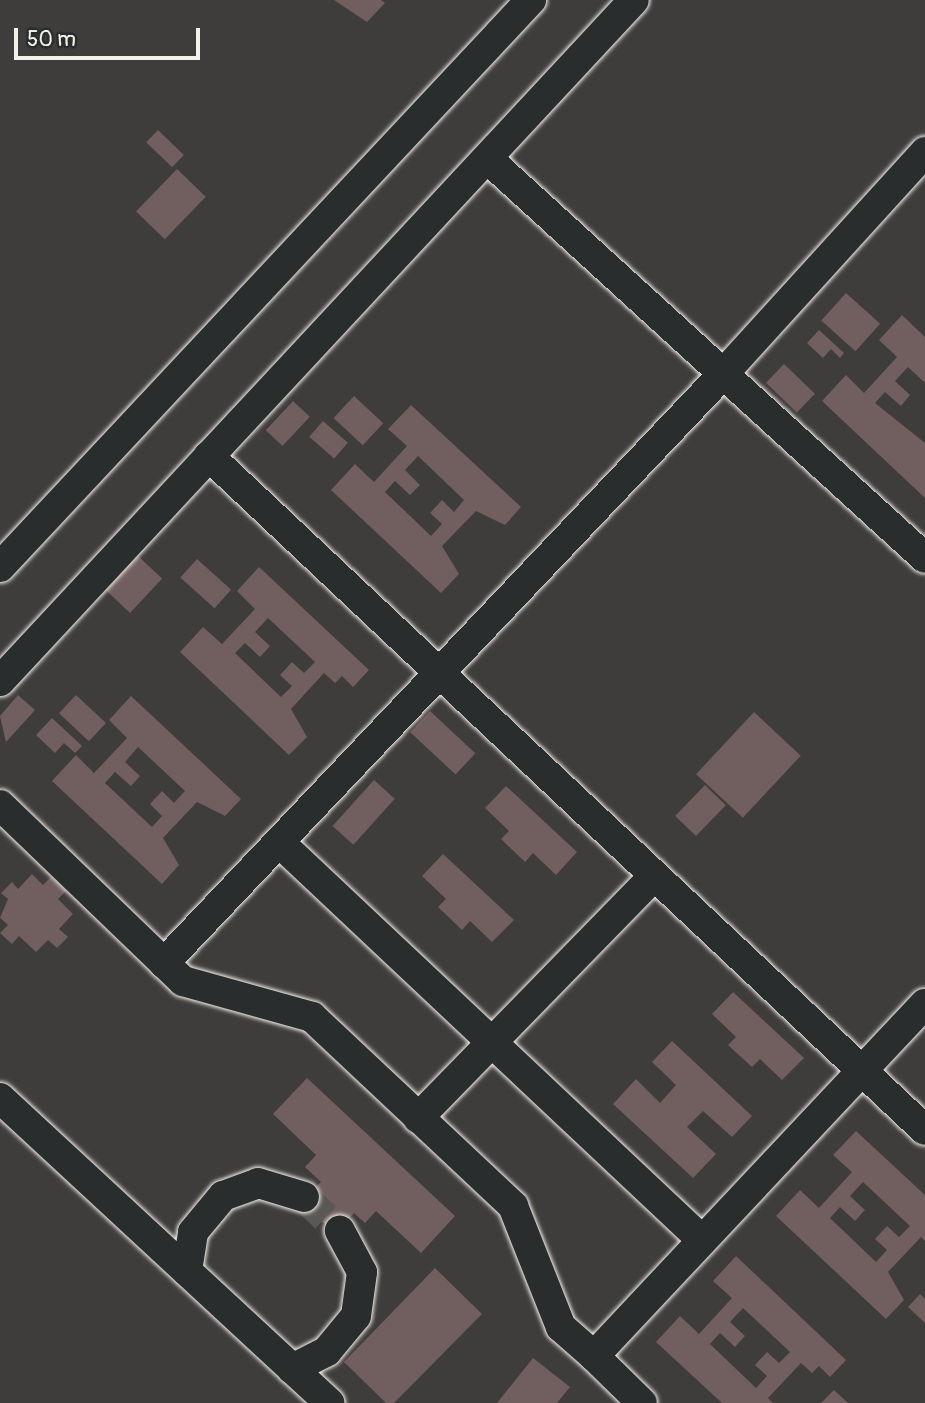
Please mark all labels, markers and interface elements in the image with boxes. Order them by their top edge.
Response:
scale bar [18,14,203,58]
text: 50 m [27,26,76,53]

